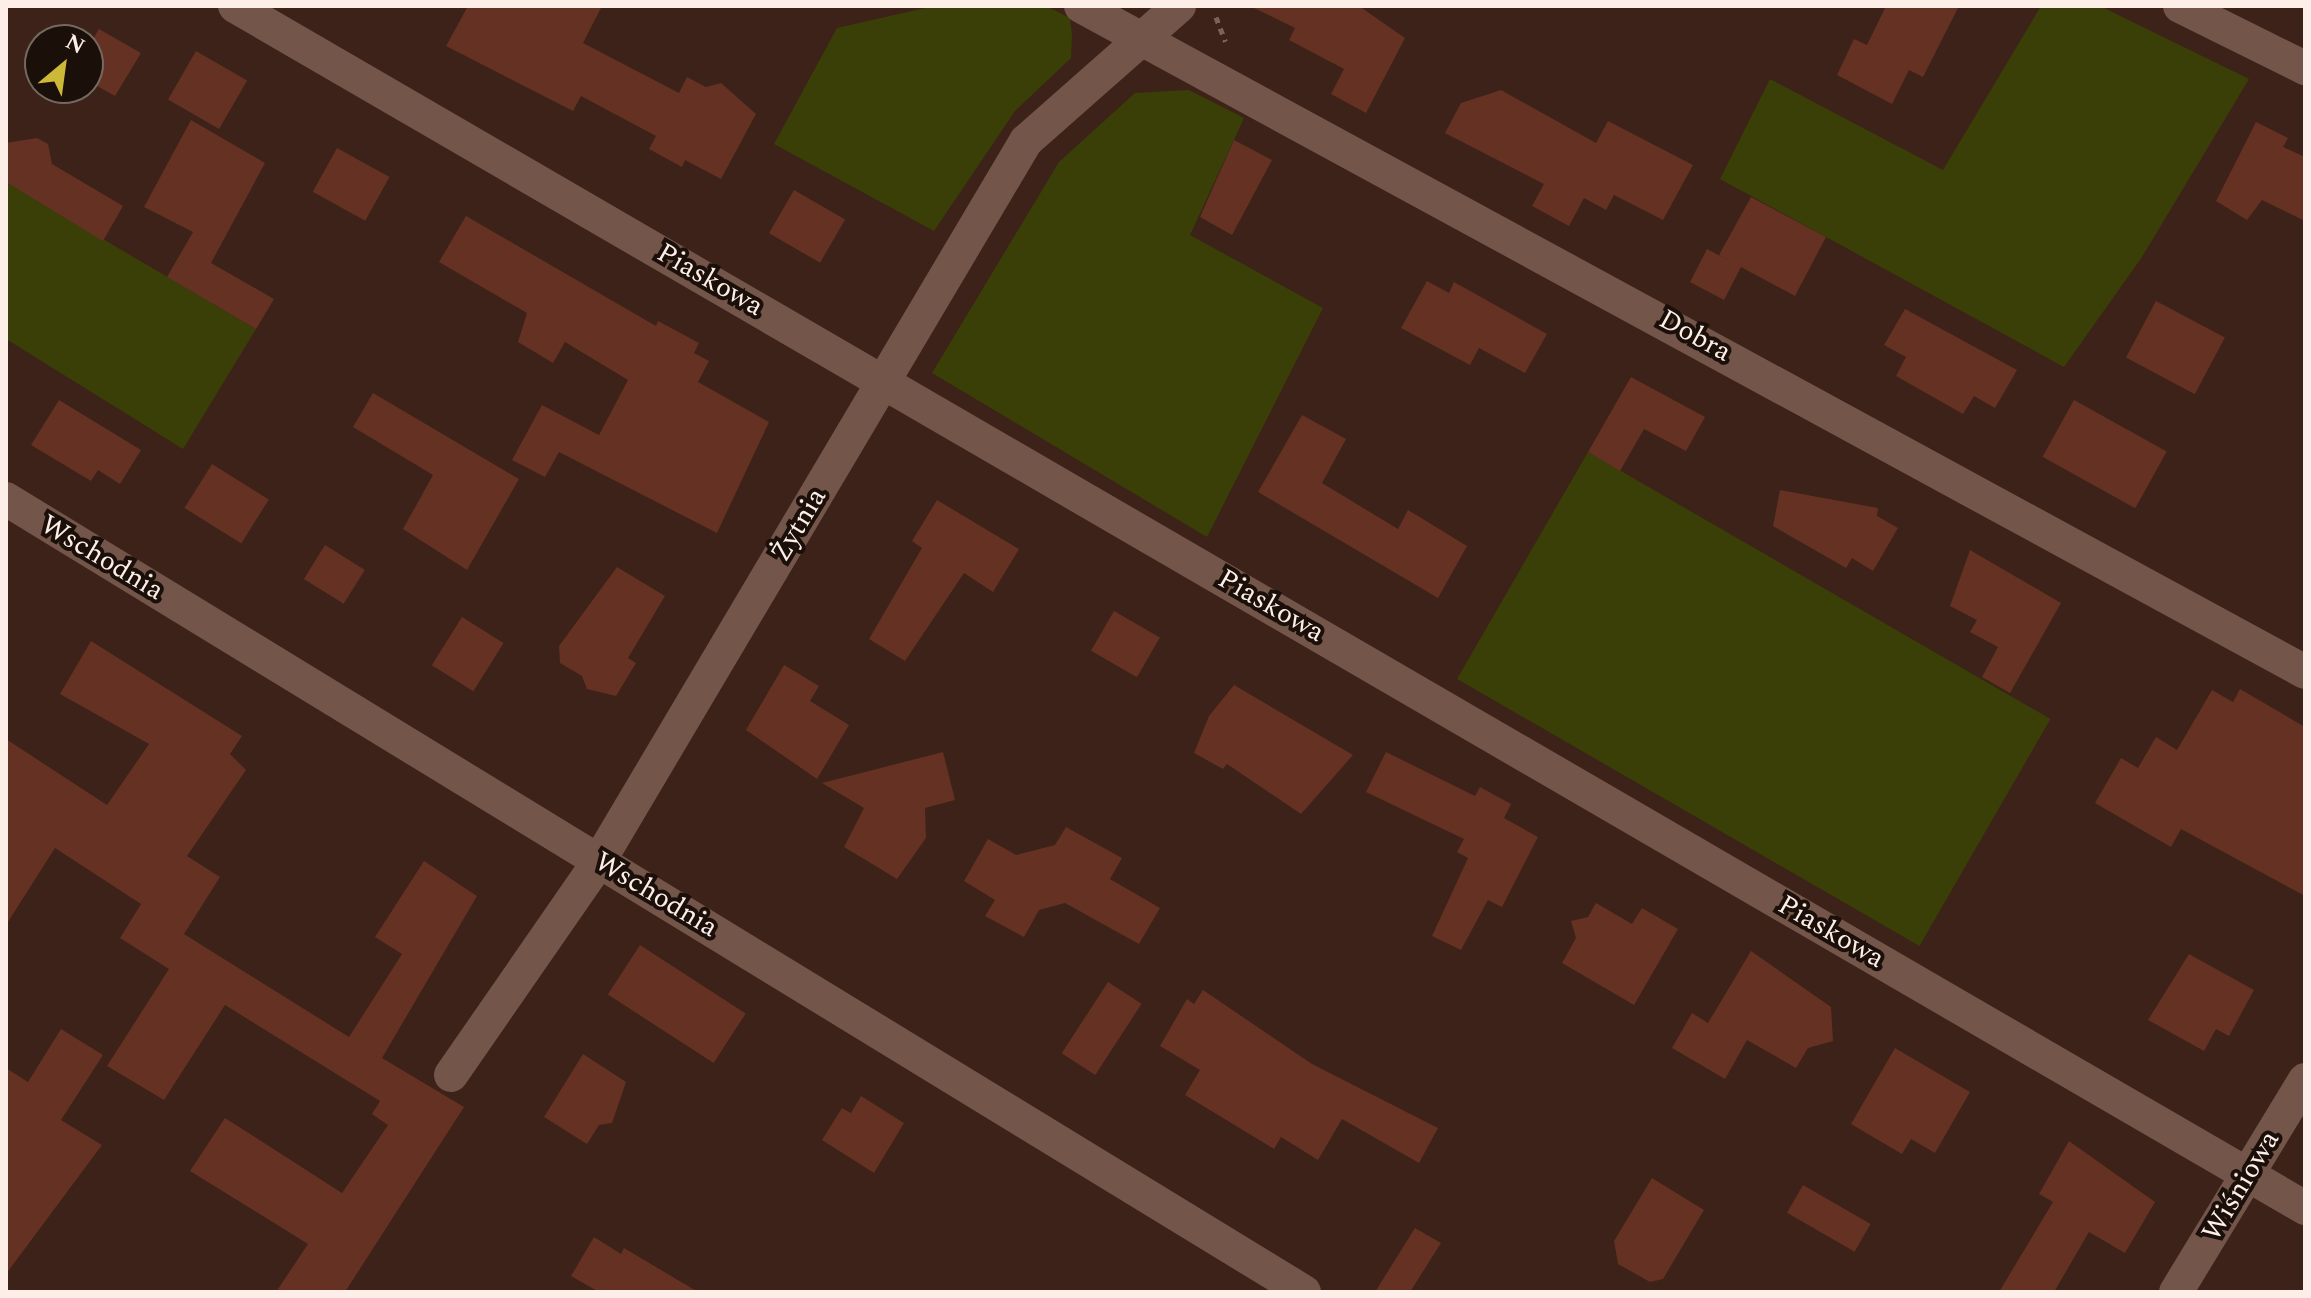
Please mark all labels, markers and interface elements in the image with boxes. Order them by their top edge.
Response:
north arrow [24,24,104,104]
text: N [59,26,91,63]
street label: Piaskowa [651,236,769,324]
street label: Dobra [1653,303,1737,369]
street label: Żytnia [764,482,834,568]
street label: Wschodnia [34,508,170,608]
street label: Piaskowa [1212,562,1330,650]
street label: Wschodnia [588,845,724,945]
street label: Piaskowa [1772,888,1890,976]
street label: Wiśniowa [2195,1125,2287,1247]

